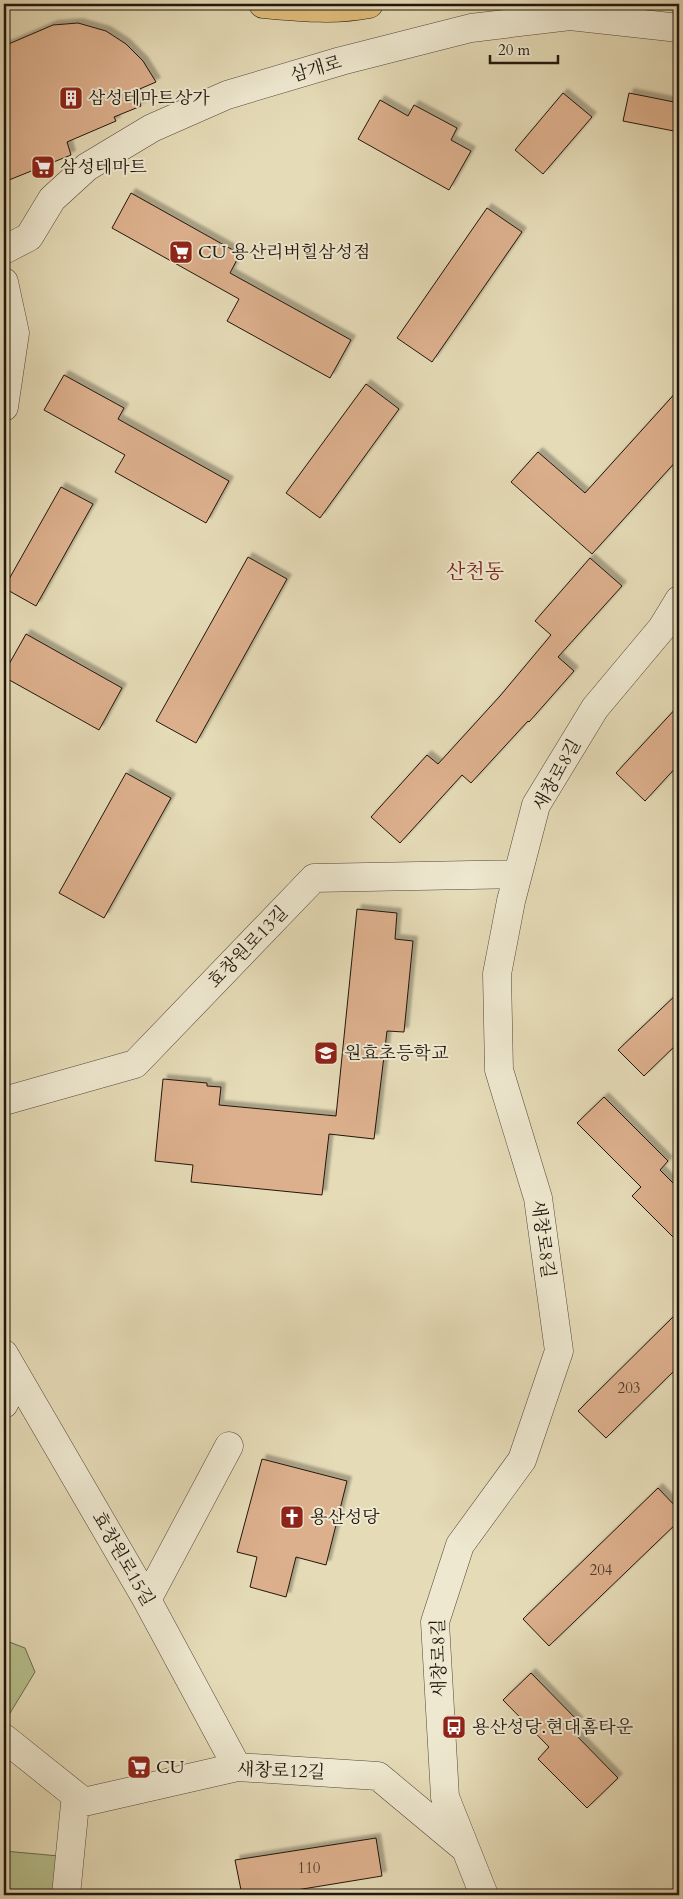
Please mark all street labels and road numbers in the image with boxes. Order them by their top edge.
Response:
street label: 삼개로 [287,50,345,88]
street label: 새창로8길 [527,734,587,816]
street label: 효창원로13길 [202,900,294,994]
street label: 새창로8길 [525,1198,561,1280]
street label: 효창원로15길 [86,1507,160,1611]
street label: 새창로8길 [426,1618,452,1698]
street label: 새창로12길 [237,1757,325,1785]

